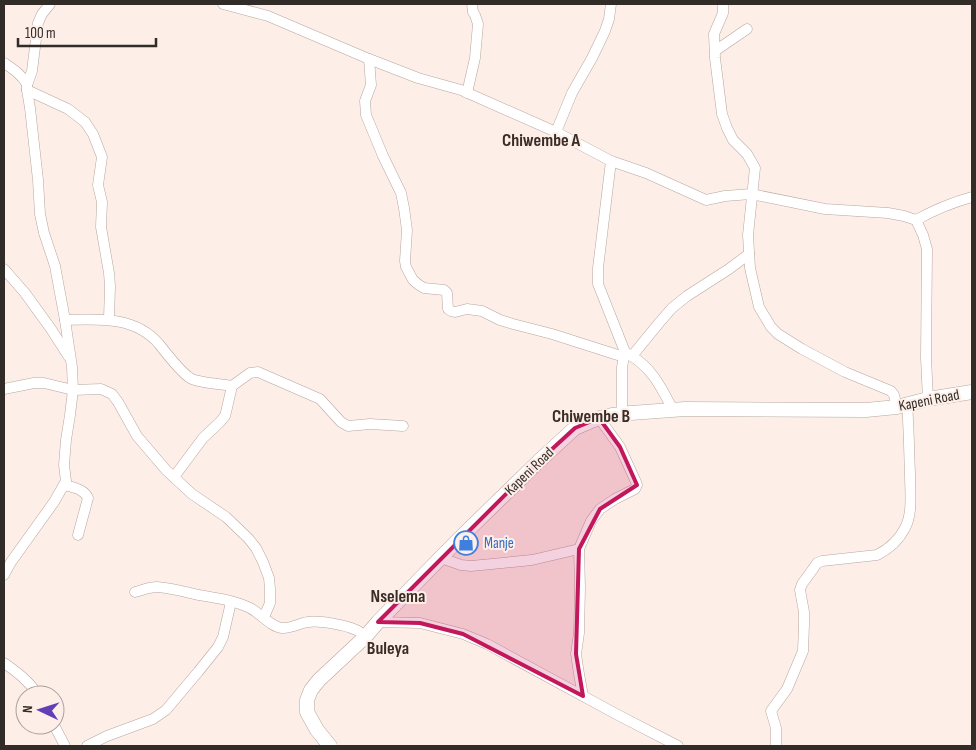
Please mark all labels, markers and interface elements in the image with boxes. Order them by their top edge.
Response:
scale bar [18,15,155,47]
text: 100 m [25,24,56,43]
district label: Chiwembe A [502,130,581,151]
street label: Kapeni Road [897,385,961,416]
district label: Chiwembe B [552,406,631,427]
street label: Kapeni Road [501,443,558,499]
shop icon: Manje [453,530,479,556]
place label: Manje [484,534,514,553]
district label: Nselema [371,586,425,607]
district label: Buleya [367,638,409,659]
north arrow [15,685,65,735]
text: N [19,705,36,713]

